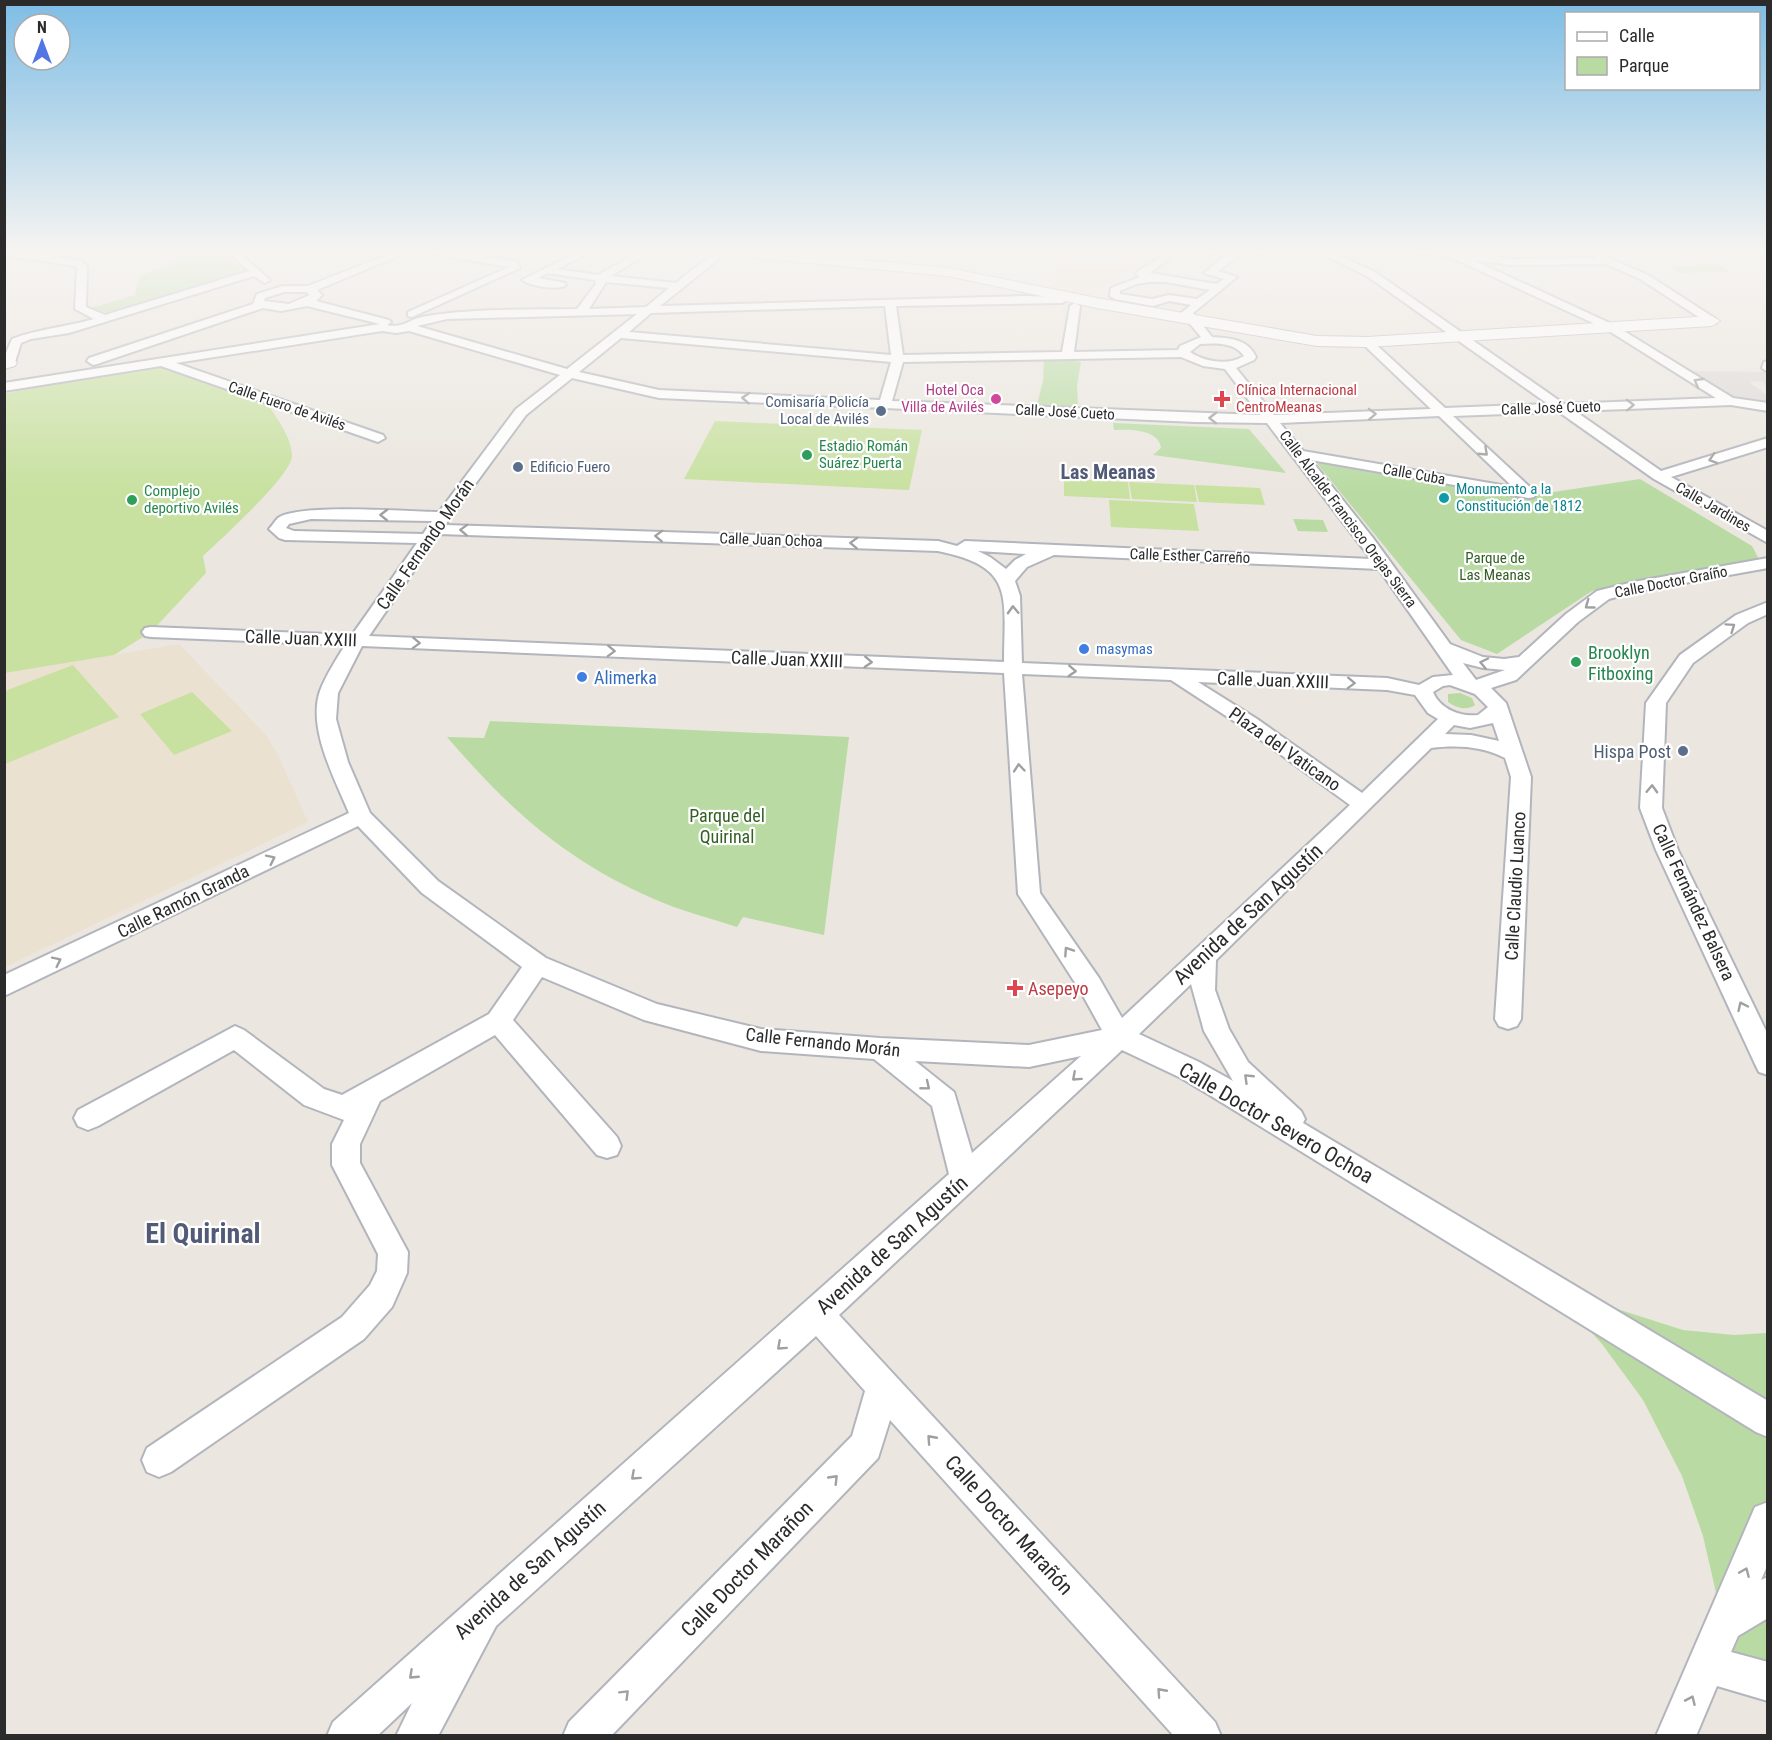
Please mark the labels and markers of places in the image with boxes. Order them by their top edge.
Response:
place label: Hotel Oca Villa de Avilés [901,381,984,416]
place label: Clínica Internacional CentroMeanas [1236,381,1357,416]
marker: Clínica Internacional CentroMeanas [1213,390,1231,408]
marker: Hotel Oca Villa de Avilés [989,392,1003,406]
place label: Comisaría Policía Local de Avilés [765,393,869,428]
marker: Comisaría Policía Local de Avilés [874,404,888,418]
place label: Estadio Román Suárez Puerta [819,437,908,472]
marker: Estadio Román Suárez Puerta [800,448,814,462]
place label: Edificio Fuero [530,458,610,476]
marker: Edificio Fuero [511,460,525,474]
place label: Monumento a la Constitución de 1812 [1456,480,1582,515]
place label: Complejo deportivo Avilés [144,482,239,517]
marker: Monumento a la Constitución de 1812 [1437,491,1451,505]
marker: Complejo deportivo Avilés [125,493,139,507]
place label: masymas [1096,640,1153,658]
marker: masymas [1077,642,1091,656]
place label: Brooklyn Fitboxing [1588,642,1653,684]
marker: Brooklyn Fitboxing [1569,655,1583,669]
place label: Alimerka [594,667,657,688]
marker: Alimerka [575,670,589,684]
place label: Hispa Post [1593,741,1671,762]
marker: Hispa Post [1676,744,1690,758]
place label: Asepeyo [1028,978,1089,999]
marker: Asepeyo [1006,979,1024,997]

